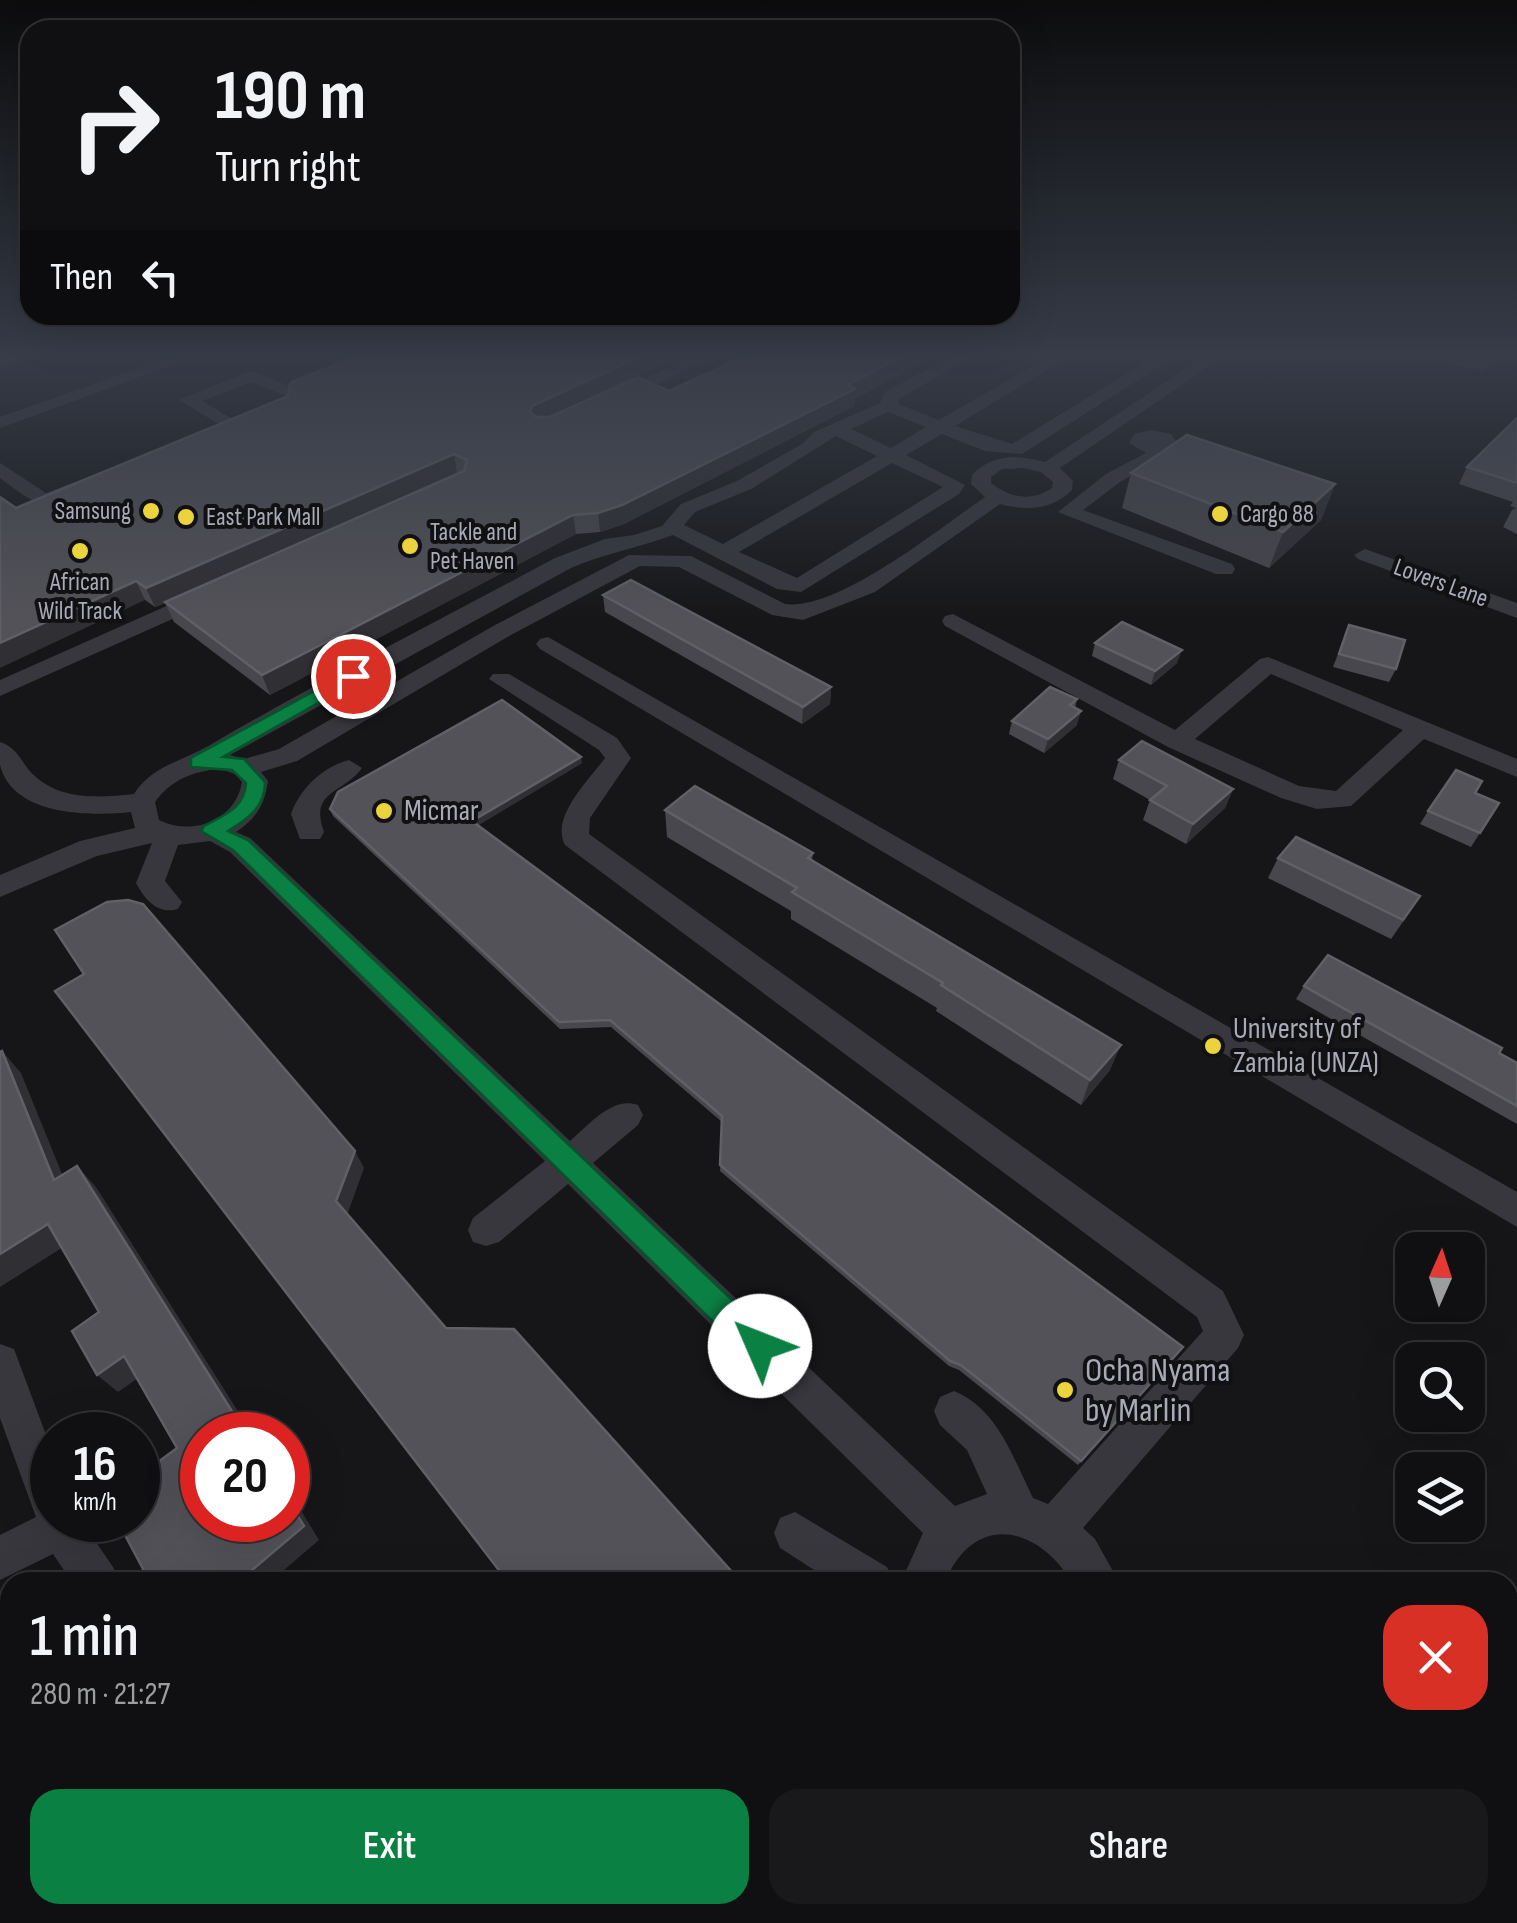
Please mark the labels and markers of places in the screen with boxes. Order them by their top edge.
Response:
place label: Samsung [55,496,131,527]
place label: Cargo 88 [1240,499,1314,530]
marker: Samsung [140,500,162,522]
place label: East Park Mall [206,502,320,533]
marker: Cargo 88 [1209,503,1231,525]
marker: East Park Mall [175,506,197,528]
place label: Tackle and Pet Haven [430,517,517,577]
marker: Tackle and Pet Haven [399,535,421,557]
marker: African Wild Track [69,540,91,562]
place label: African Wild Track [38,567,123,627]
pin [311,634,396,719]
place label: Micmar [404,793,479,829]
marker: Micmar [373,800,395,822]
place label: University of Zambia (UNZA) [1233,1011,1379,1081]
marker: University of Zambia (UNZA) [1202,1035,1224,1057]
place label: Ocha Nyama by Marlin [1085,1349,1231,1432]
marker: Ocha Nyama by Marlin [1054,1379,1076,1401]

